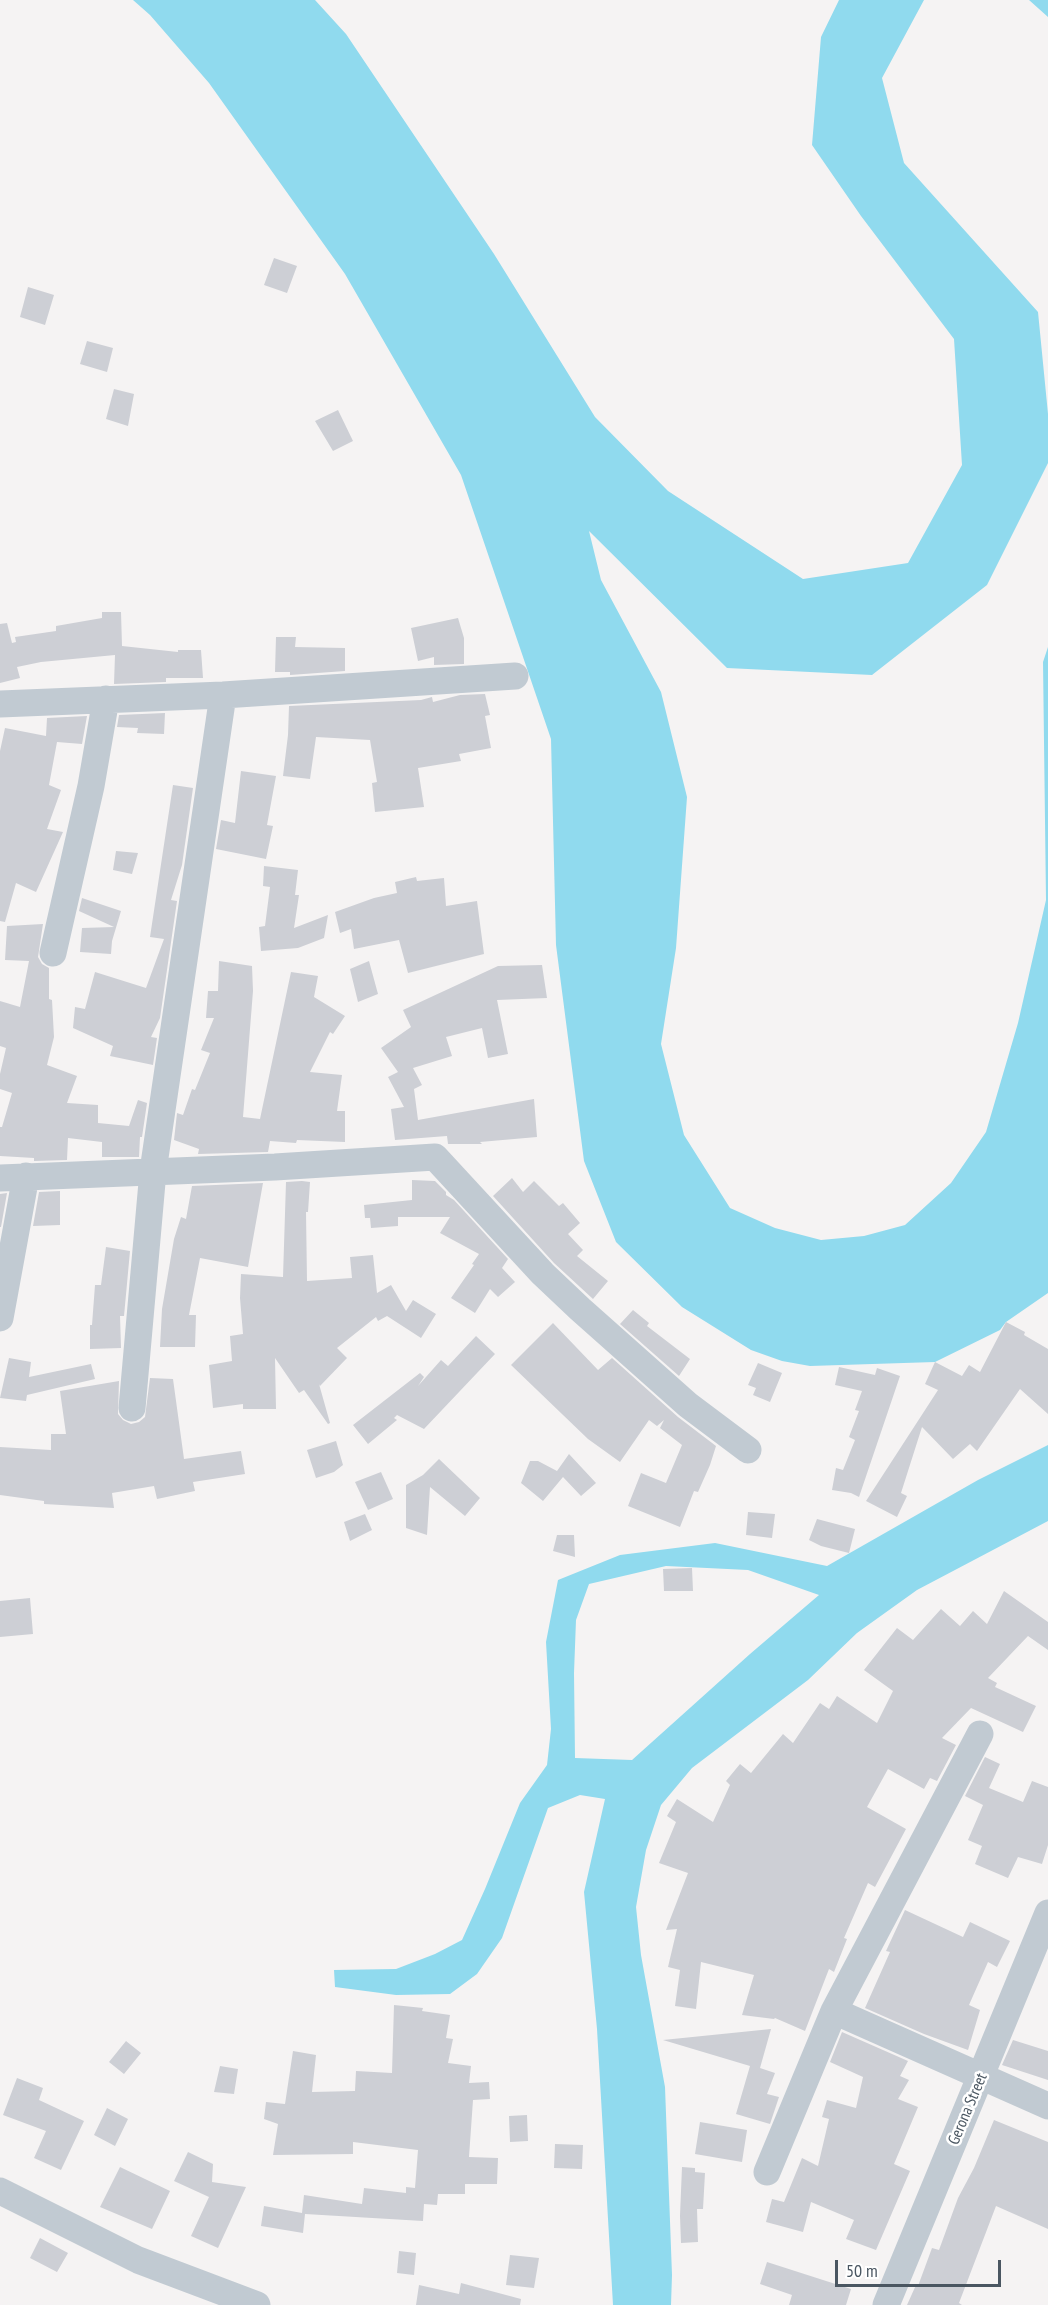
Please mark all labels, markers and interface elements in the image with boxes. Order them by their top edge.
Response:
street label: Gerona Street [944,2070,992,2148]
scale bar [838,2248,1004,2286]
text: 50 m [846,2259,878,2282]

